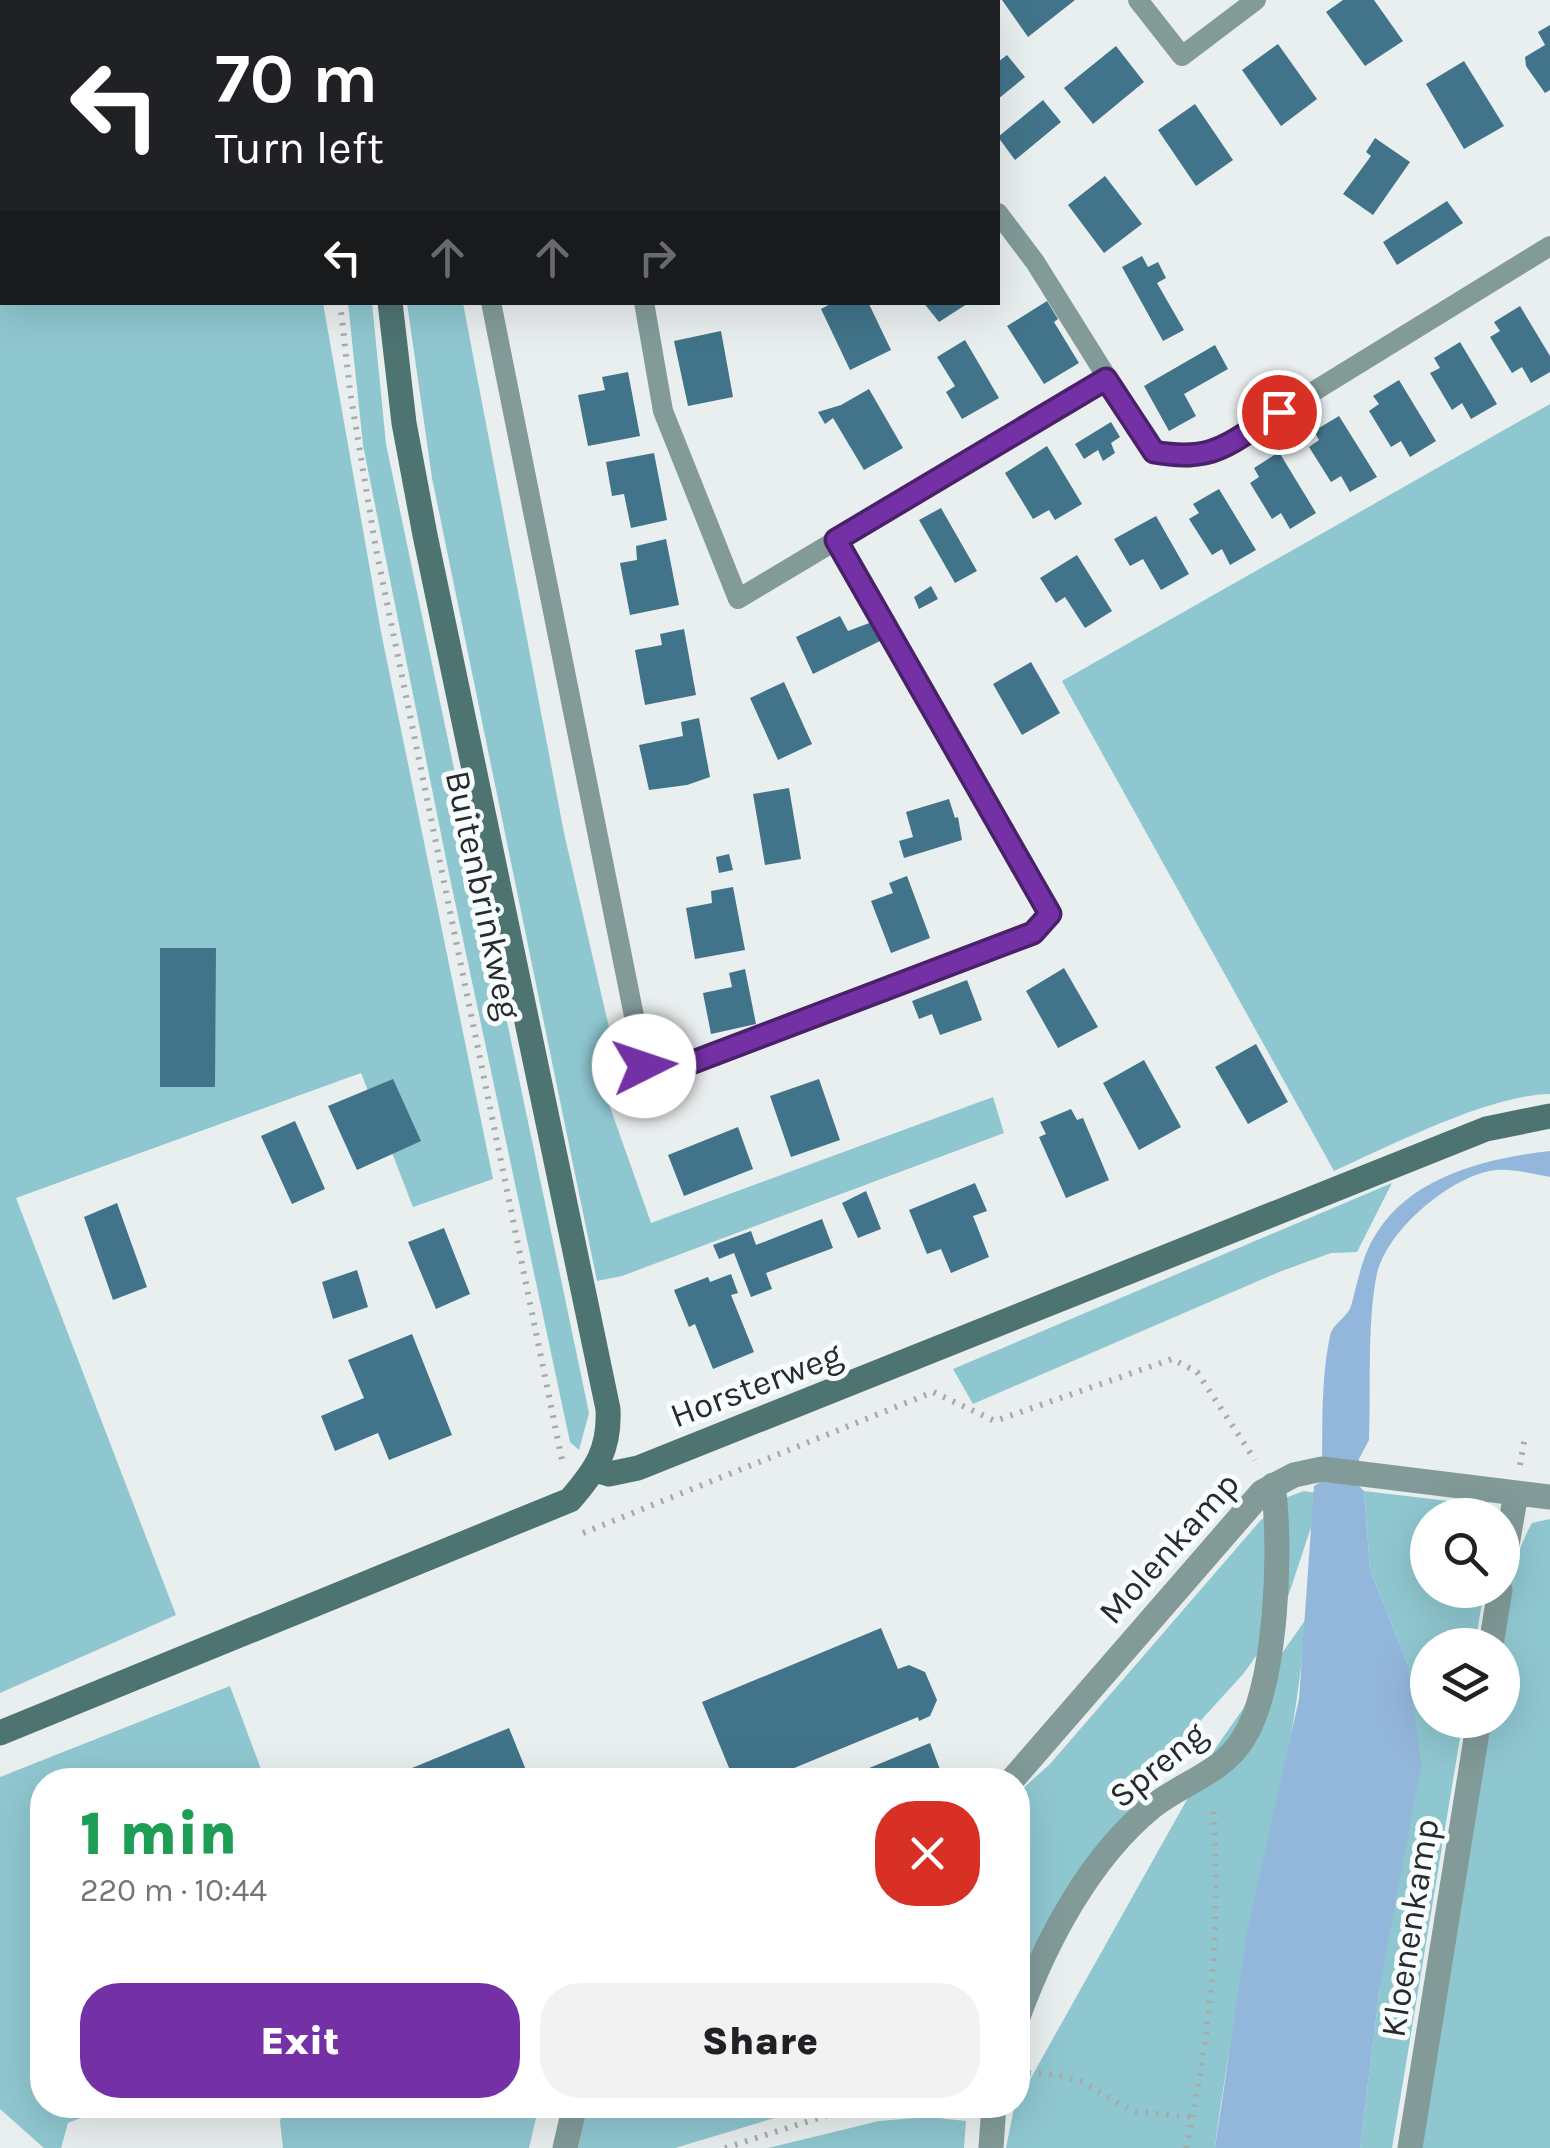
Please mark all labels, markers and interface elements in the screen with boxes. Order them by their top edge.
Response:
text: 70 m [215,38,378,120]
icon: left [50,40,180,170]
text: Turn left [215,122,384,174]
icon: left [315,230,370,285]
icon: ahead [420,230,475,285]
icon: ahead [525,230,580,285]
icon: right [630,230,685,285]
pin [1237,370,1322,455]
icon: arrive [1252,385,1307,440]
street label: Buitenbrinkweg [437,767,529,1023]
position arrow [592,1014,696,1118]
street label: Horsterweg [664,1333,848,1436]
street label: Molenkamp [1090,1464,1248,1632]
map controls [1410,1498,1520,1738]
button: search [1410,1498,1520,1608]
button: layers [1410,1628,1520,1738]
street label: Spreng [1101,1713,1215,1817]
text: 1 min [80,1799,237,1869]
button: close [875,1801,980,1906]
street label: Kloenenkamp [1372,1816,1448,2040]
text: 220 m · 10:44 [80,1872,267,1909]
button: Exit [80,1983,520,2098]
button: Share [540,1983,980,2098]

